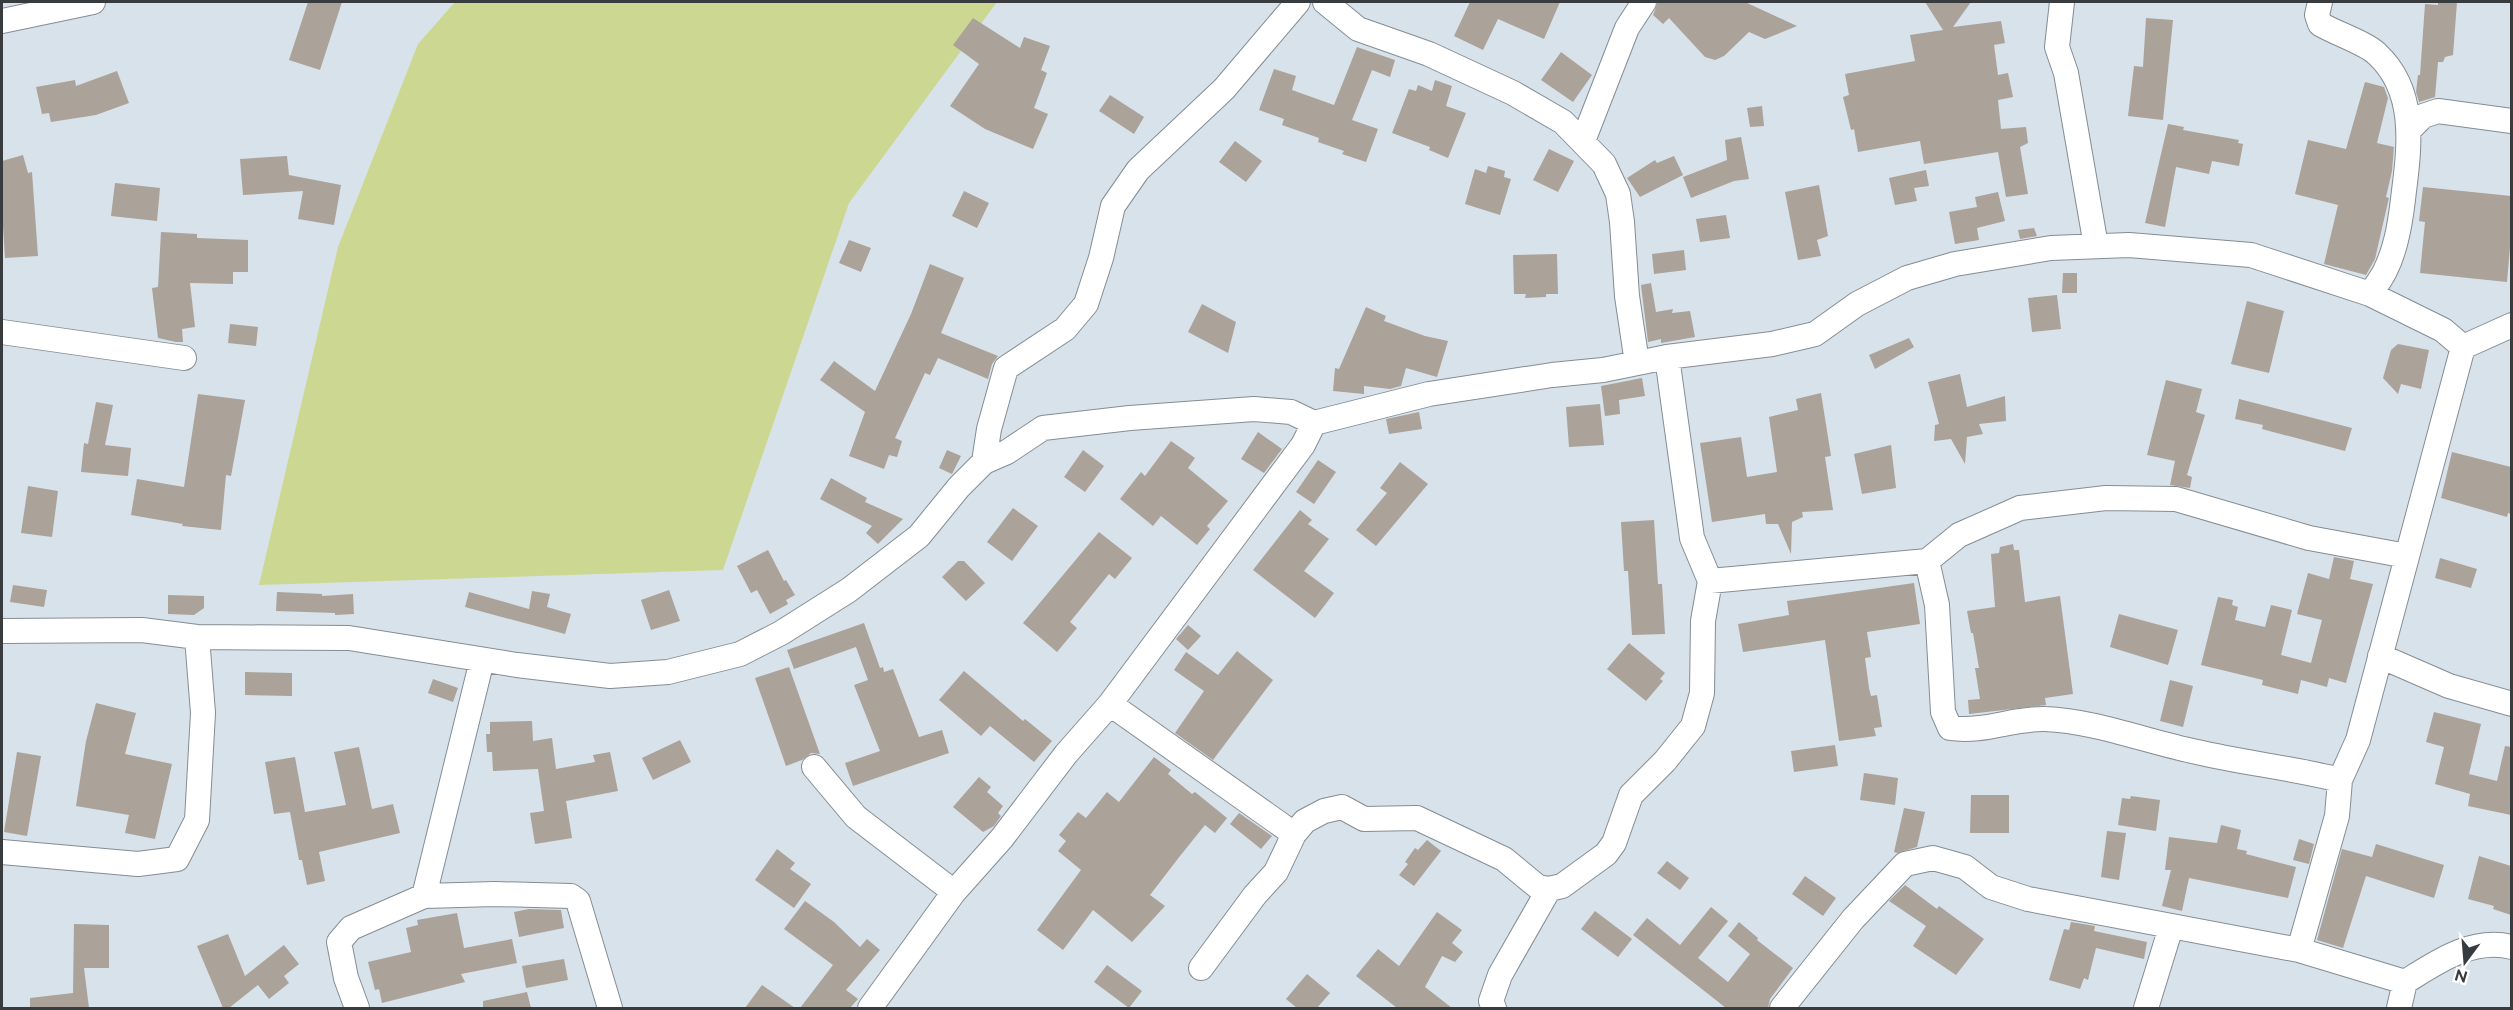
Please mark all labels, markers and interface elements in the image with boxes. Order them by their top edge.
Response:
north arrow [2435,932,2495,992]
text: N [2453,965,2469,987]

